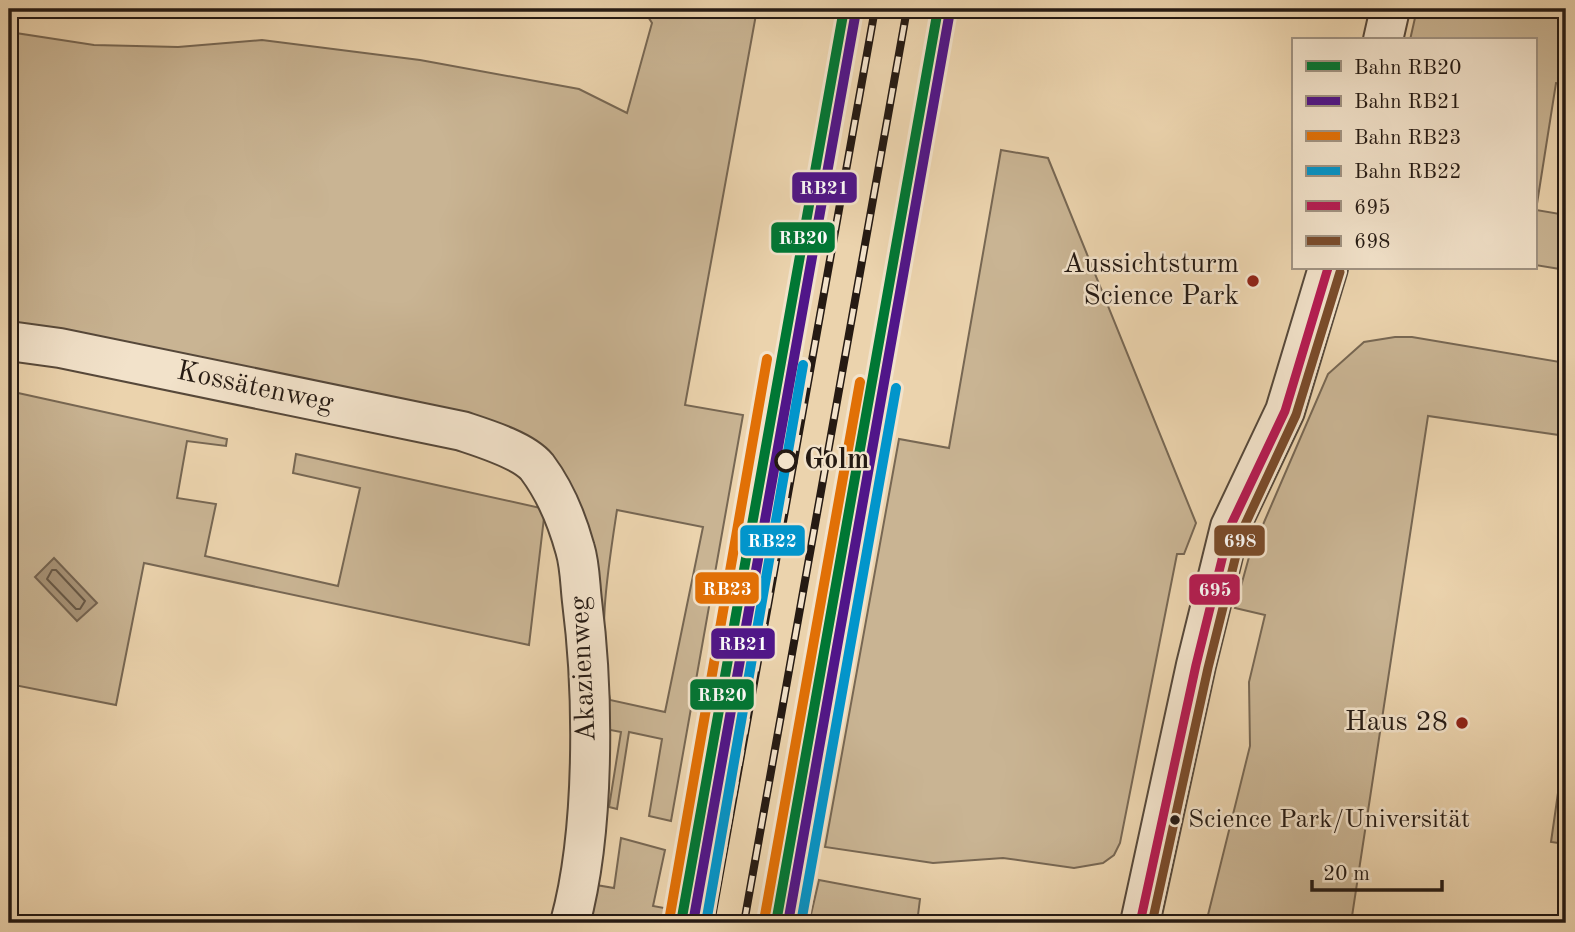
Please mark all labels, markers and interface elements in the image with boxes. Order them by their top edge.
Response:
legend [1292,38,1536,270]
text: Bahn RB20 [1354,58,1461,79]
text: Bahn RB21 [1354,92,1461,113]
text: Bahn RB23 [1354,128,1461,149]
text: Bahn RB22 [1354,162,1461,183]
line badge: RB21 [791,171,858,204]
text: RB21 [799,180,849,199]
text: 695 [1354,198,1391,219]
line badge: RB20 [770,221,836,254]
text: RB20 [778,230,828,249]
text: 698 [1354,232,1391,253]
place label: Aussichtsturm Science Park [1063,251,1239,311]
marker: Aussichtsturm Science Park [1245,273,1261,289]
street label: Kossätenweg [174,358,336,418]
place label: Golm [804,447,869,475]
marker: Golm [775,450,797,472]
line badge: RB22 [739,524,806,557]
line badge: 698 [1213,524,1266,557]
text: RB22 [747,533,797,552]
text: 698 [1223,533,1257,552]
line badge: RB23 [694,571,760,605]
line badge: 695 [1188,573,1241,606]
text: RB23 [702,581,752,600]
text: 695 [1198,582,1232,601]
street label: Akazienweg [566,595,602,743]
line badge: RB21 [710,627,776,660]
text: RB21 [718,636,768,655]
line badge: RB20 [689,678,755,711]
text: RB20 [697,687,747,706]
place label: Haus 28 [1345,709,1448,737]
marker: Haus 28 [1454,715,1470,731]
place label: Science Park/Universität [1188,807,1470,833]
marker: Science Park/Universität [1168,813,1182,827]
scale bar [1312,848,1442,892]
text: 20 m [1323,864,1370,885]

